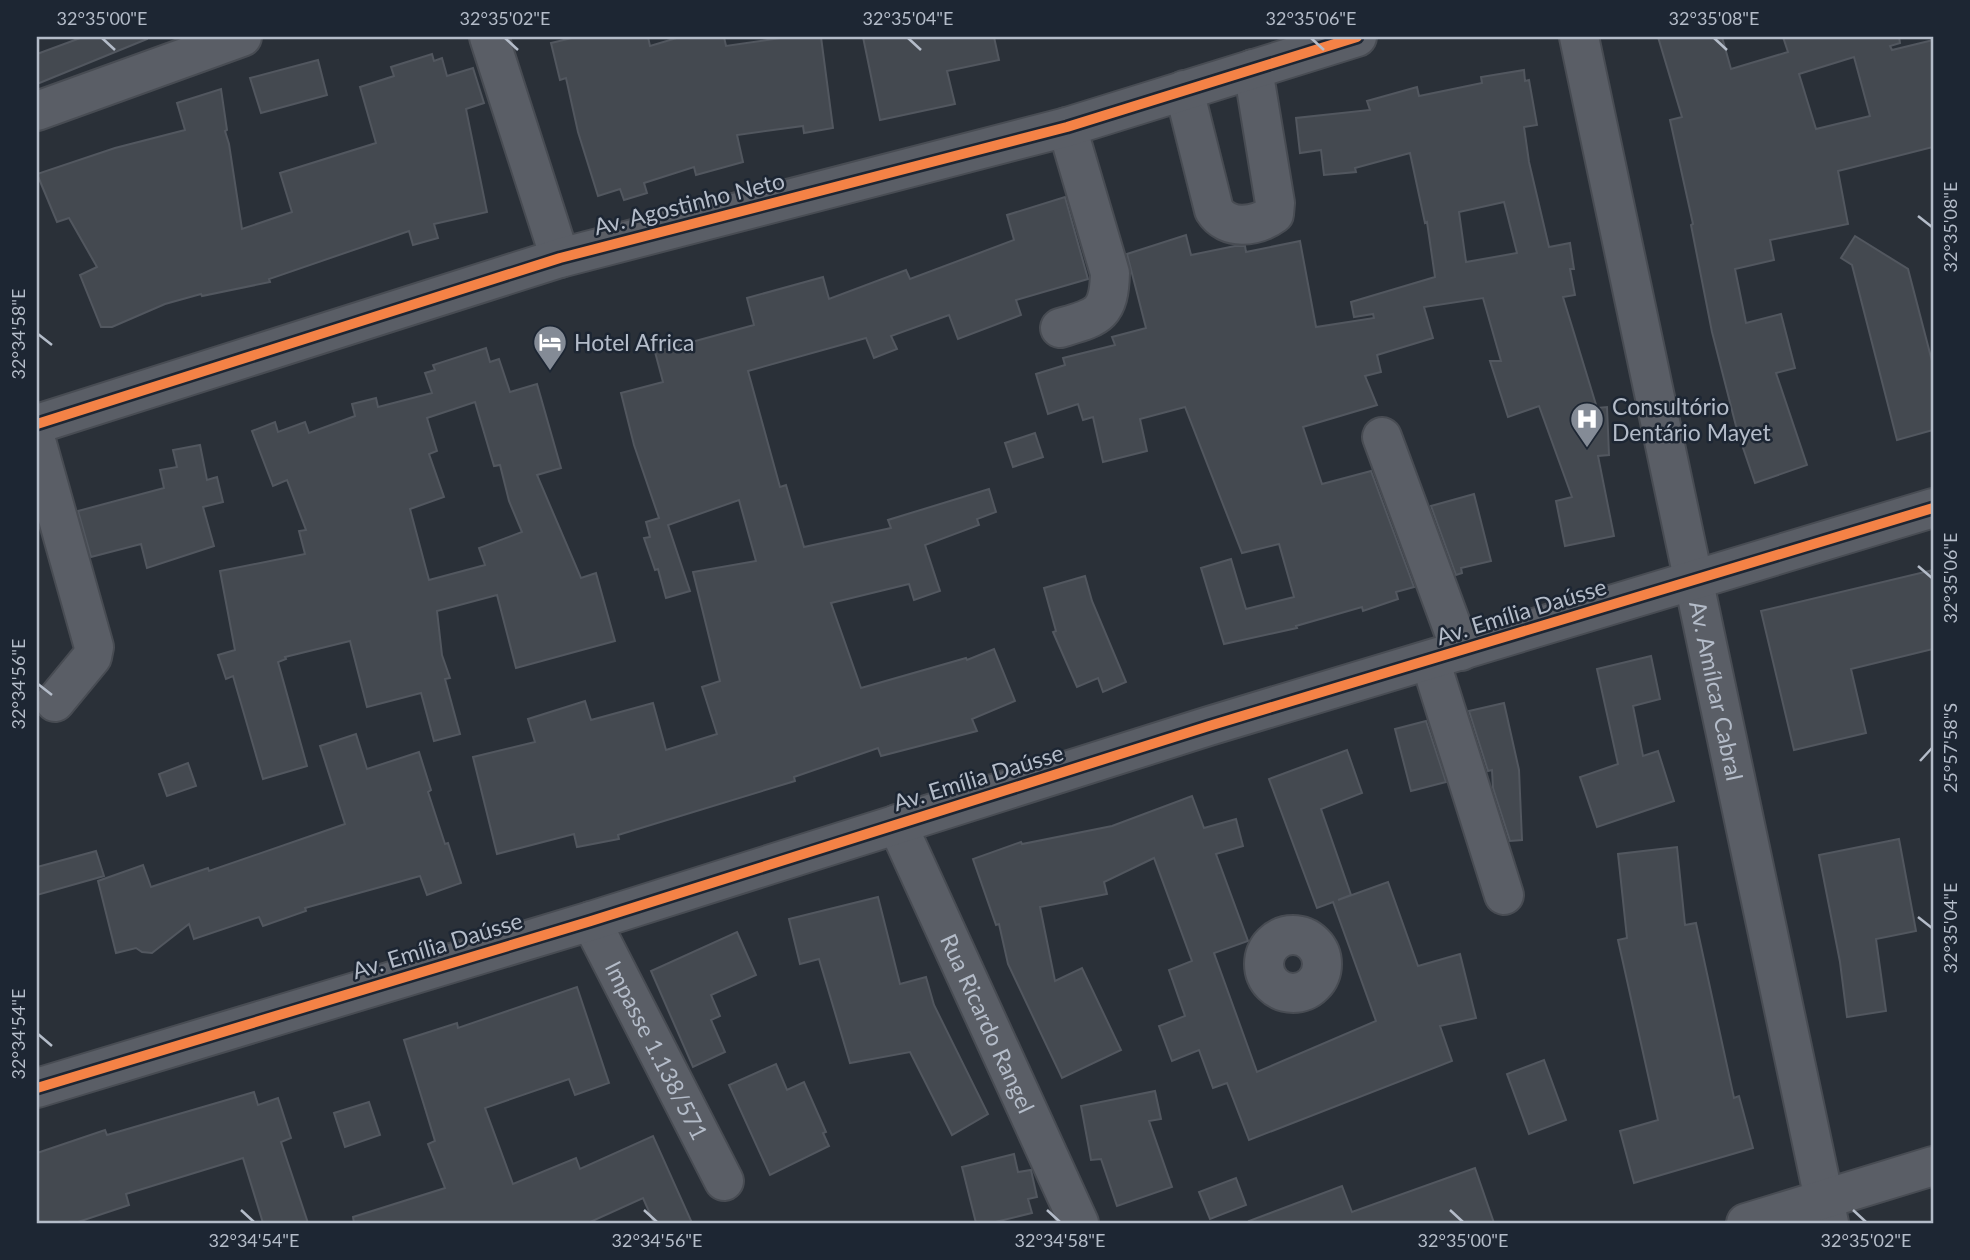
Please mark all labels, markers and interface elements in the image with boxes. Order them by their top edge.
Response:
text: 32°35'00"E [57,7,147,29]
text: 32°35'02"E [460,7,550,29]
text: 32°35'04"E [863,7,953,29]
text: 32°35'06"E [1266,7,1356,29]
text: 32°35'08"E [1669,7,1759,29]
street label: Av. Agostinho Neto [591,166,787,240]
text: 32°35'08"E [1939,182,1961,272]
text: 32°34'58"E [7,289,29,379]
hotel icon: Hotel Africa [531,323,569,372]
place label: Hotel Africa [574,328,694,356]
place label: Consultório Dentário Mayet [1612,392,1771,446]
hospital icon: Consultório Dentário Mayet [1568,400,1606,449]
text: 32°35'06"E [1939,533,1961,623]
street label: Av. Emília Daússe [1432,572,1610,650]
street label: Av. Amílcar Cabral [1684,598,1749,783]
text: 32°34'56"E [7,639,29,729]
text: 25°57'58"S [1939,703,1961,793]
street label: Av. Emília Daússe [889,738,1067,816]
text: 32°35'04"E [1939,883,1961,973]
street label: Av. Emília Daússe [348,906,526,984]
street label: Rua Ricardo Rangel [935,929,1041,1117]
street label: Impasse 1.138/571 [600,956,714,1144]
text: 32°34'54"E [7,989,29,1079]
text: 32°34'54"E [209,1229,299,1251]
text: 32°34'56"E [612,1229,702,1251]
text: 32°34'58"E [1015,1229,1105,1251]
text: 32°35'00"E [1418,1229,1508,1251]
text: 32°35'02"E [1821,1229,1911,1251]

